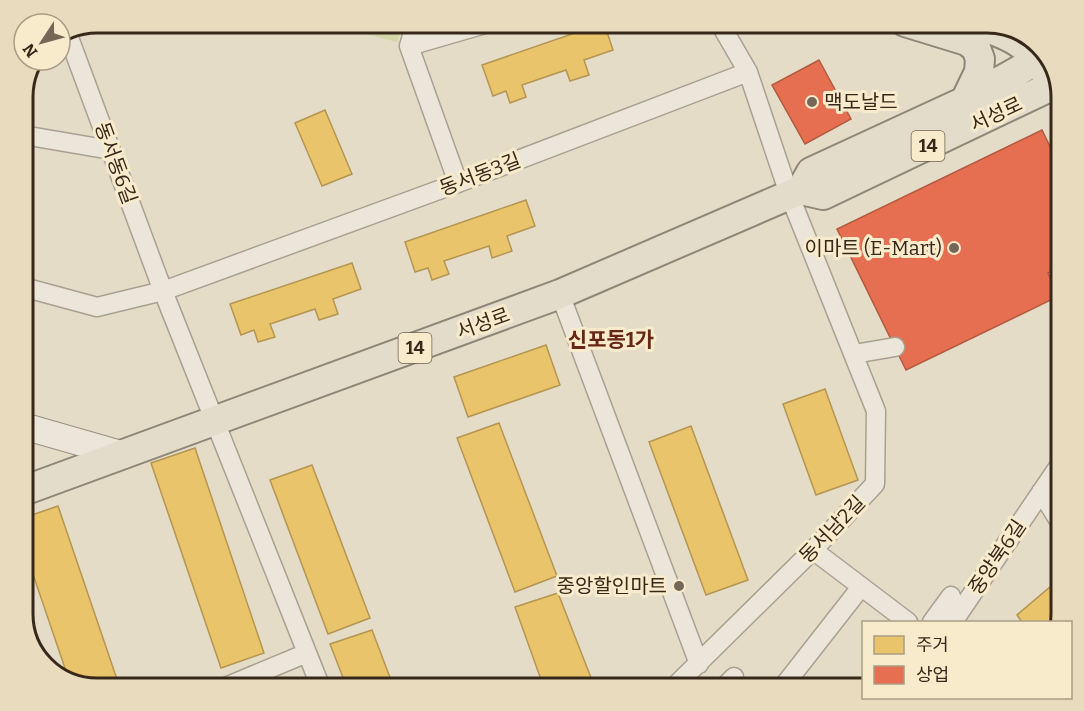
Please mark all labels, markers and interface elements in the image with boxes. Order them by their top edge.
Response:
north arrow [12,12,72,72]
text: N [19,40,42,61]
place label: 맥도날드 [824,90,898,114]
street label: 서성로 [966,91,1026,137]
marker: 맥도날드 [805,95,819,109]
street label: 동서동6길 [90,119,142,207]
road number: 14 [912,131,944,161]
street label: 동서동3길 [436,148,524,200]
place label: 이마트 (E-Mart) [805,236,942,260]
marker: 이마트 (E-Mart) [947,241,961,255]
street label: 서성로 [453,302,513,344]
district label: 신포동1가 [568,327,654,353]
road number: 14 [398,333,432,363]
street label: 동서남2길 [794,490,870,568]
street label: 중앙북6길 [963,515,1031,599]
place label: 중앙할인마트 [557,574,667,598]
marker: 중앙할인마트 [672,579,686,593]
legend [862,621,1072,699]
text: 주거 [916,634,949,656]
text: 상업 [916,664,949,686]

